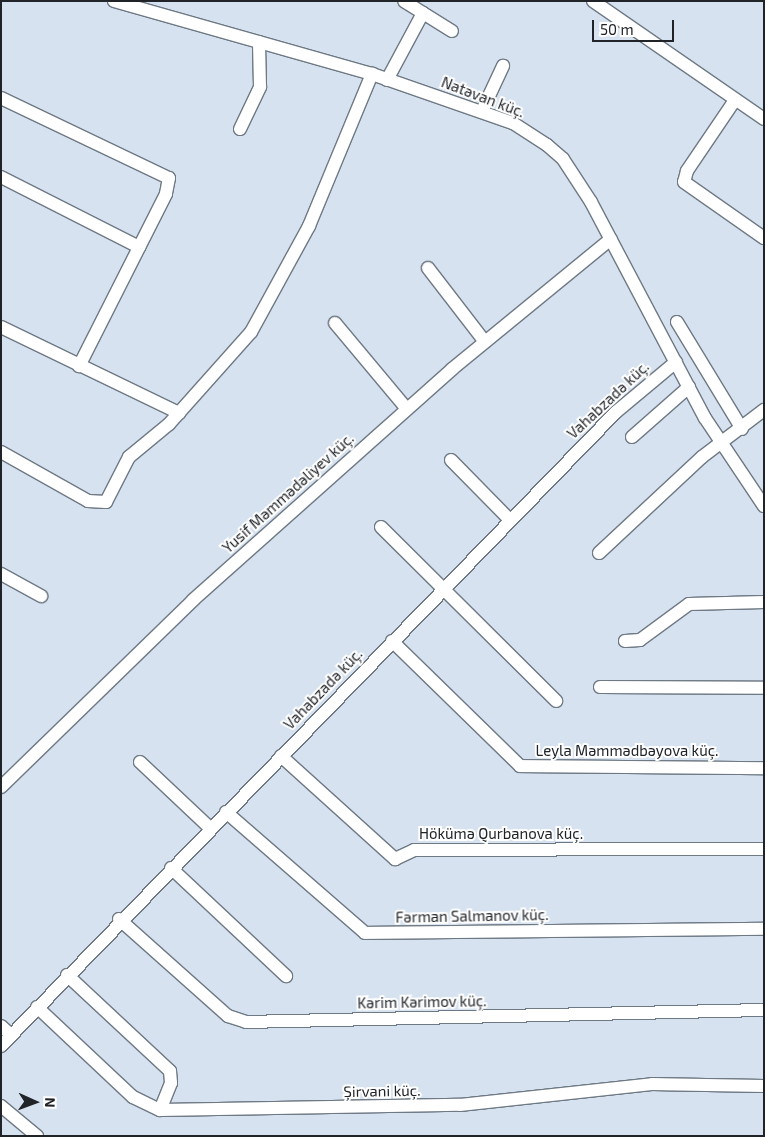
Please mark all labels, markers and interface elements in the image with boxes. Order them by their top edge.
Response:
scale bar [595,10,678,42]
text: 50 m [600,20,634,38]
street label: Natəvan küç. [439,73,527,121]
street label: Vahabzadə küç. [563,358,653,442]
street label: Yusif Məmmədəliyev küç. [218,429,358,557]
street label: Vahabzadə küç. [280,645,366,733]
street label: Leyla Məmmədbəyova küç. [535,742,719,760]
street label: Hökümə Qurbanova küç. [419,825,583,843]
street label: Fərman Salmanov küç. [395,906,549,926]
street label: Kərim Kərimov küç. [357,992,487,1012]
north arrow [10,1077,60,1127]
street label: Şirvani küç. [343,1081,421,1101]
text: N [42,1097,59,1108]

